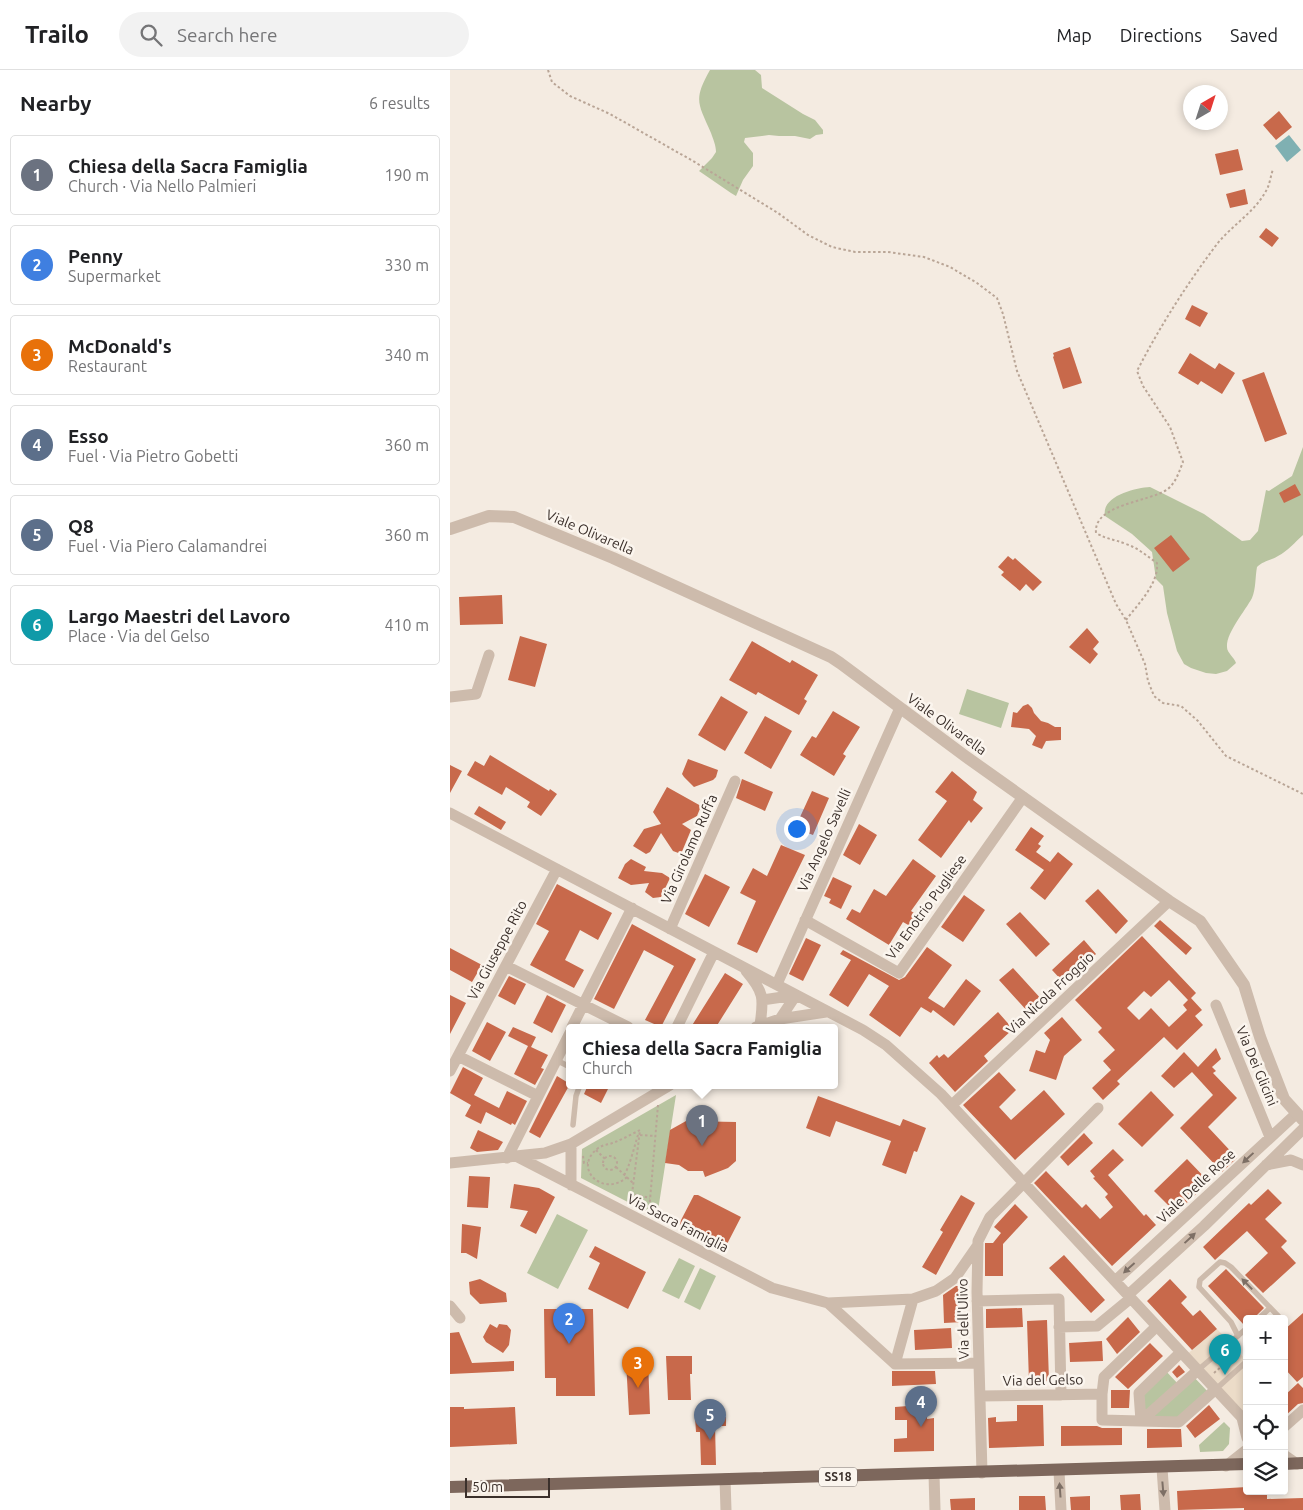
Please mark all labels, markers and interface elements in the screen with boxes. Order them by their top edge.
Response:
search box [119,12,469,57]
text: Trailo [25,21,89,48]
icon: search [137,21,165,49]
text: Search here [177,24,278,46]
text: Map [1056,25,1092,45]
text: Directions [1120,25,1202,45]
text: Saved [1230,25,1278,45]
north arrow [1183,85,1228,130]
text: Nearby [20,91,91,115]
text: 6 results [369,94,430,112]
text: Chiesa della Sacra Famiglia [68,155,308,177]
text: 1 [32,166,42,184]
text: 190 m [384,166,429,184]
text: Church · Via Nello Palmieri [68,177,256,195]
text: Penny [68,245,123,267]
text: 2 [32,256,42,274]
text: 330 m [384,256,429,274]
text: Supermarket [68,267,161,285]
text: McDonald's [68,335,172,357]
text: 3 [32,346,42,364]
text: 340 m [384,346,429,364]
text: Restaurant [68,357,147,375]
text: Esso [68,425,109,447]
text: 4 [32,436,42,454]
text: 360 m [384,436,429,454]
text: Fuel · Via Pietro Gobetti [68,447,238,465]
street label: Viale Olivarella [544,506,636,558]
text: Q8 [68,515,94,537]
text: 5 [32,526,42,544]
text: 360 m [384,526,429,544]
text: Fuel · Via Piero Calamandrei [68,537,267,555]
text: Largo Maestri del Lavoro [68,605,291,627]
text: 6 [32,616,42,634]
text: 410 m [384,616,429,634]
text: Place · Via del Gelso [68,627,210,645]
street label: Viale Olivarella [904,690,990,758]
street label: Via Angelo Savelli [794,786,854,894]
street label: Via Girolamo Ruffa [658,792,720,906]
your location [784,816,810,842]
street label: Via Enotrio Pugliese [883,851,969,963]
street label: Via Giuseppe Rito [464,897,530,1003]
street label: Via Nicola Froggio [1003,948,1097,1038]
popup [566,1024,838,1089]
street label: Via Dei Glicini [1233,1024,1281,1108]
text: Chiesa della Sacra Famiglia [582,1037,822,1059]
text: Church [582,1059,633,1077]
pin: 1 [686,1105,718,1146]
street label: Viale Delle Rose [1154,1146,1238,1226]
one-way arrow [1242,1152,1254,1164]
street label: Via Sacra Famiglia [625,1191,731,1255]
one-way arrow [1183,1232,1195,1244]
one-way arrow [1122,1263,1135,1274]
street label: Via dell'Ulivo [954,1278,972,1360]
one-way arrow [1241,1278,1253,1290]
pin: 2 [553,1303,585,1344]
map controls [1243,1315,1288,1495]
button: + [1243,1315,1288,1360]
pin: 6 [1209,1334,1241,1375]
pin: 3 [622,1347,654,1388]
button: − [1243,1360,1288,1405]
street label: Via del Gelso [1002,1371,1084,1389]
pin: 4 [905,1386,937,1427]
pin: 5 [694,1399,726,1440]
button: locate [1243,1405,1288,1450]
button: layers [1243,1450,1288,1495]
road number: SS18 [819,1468,857,1486]
scale bar [465,1475,550,1498]
text: 50 m [472,1479,503,1495]
one-way arrow [1160,1481,1168,1497]
one-way arrow [1055,1482,1063,1498]

